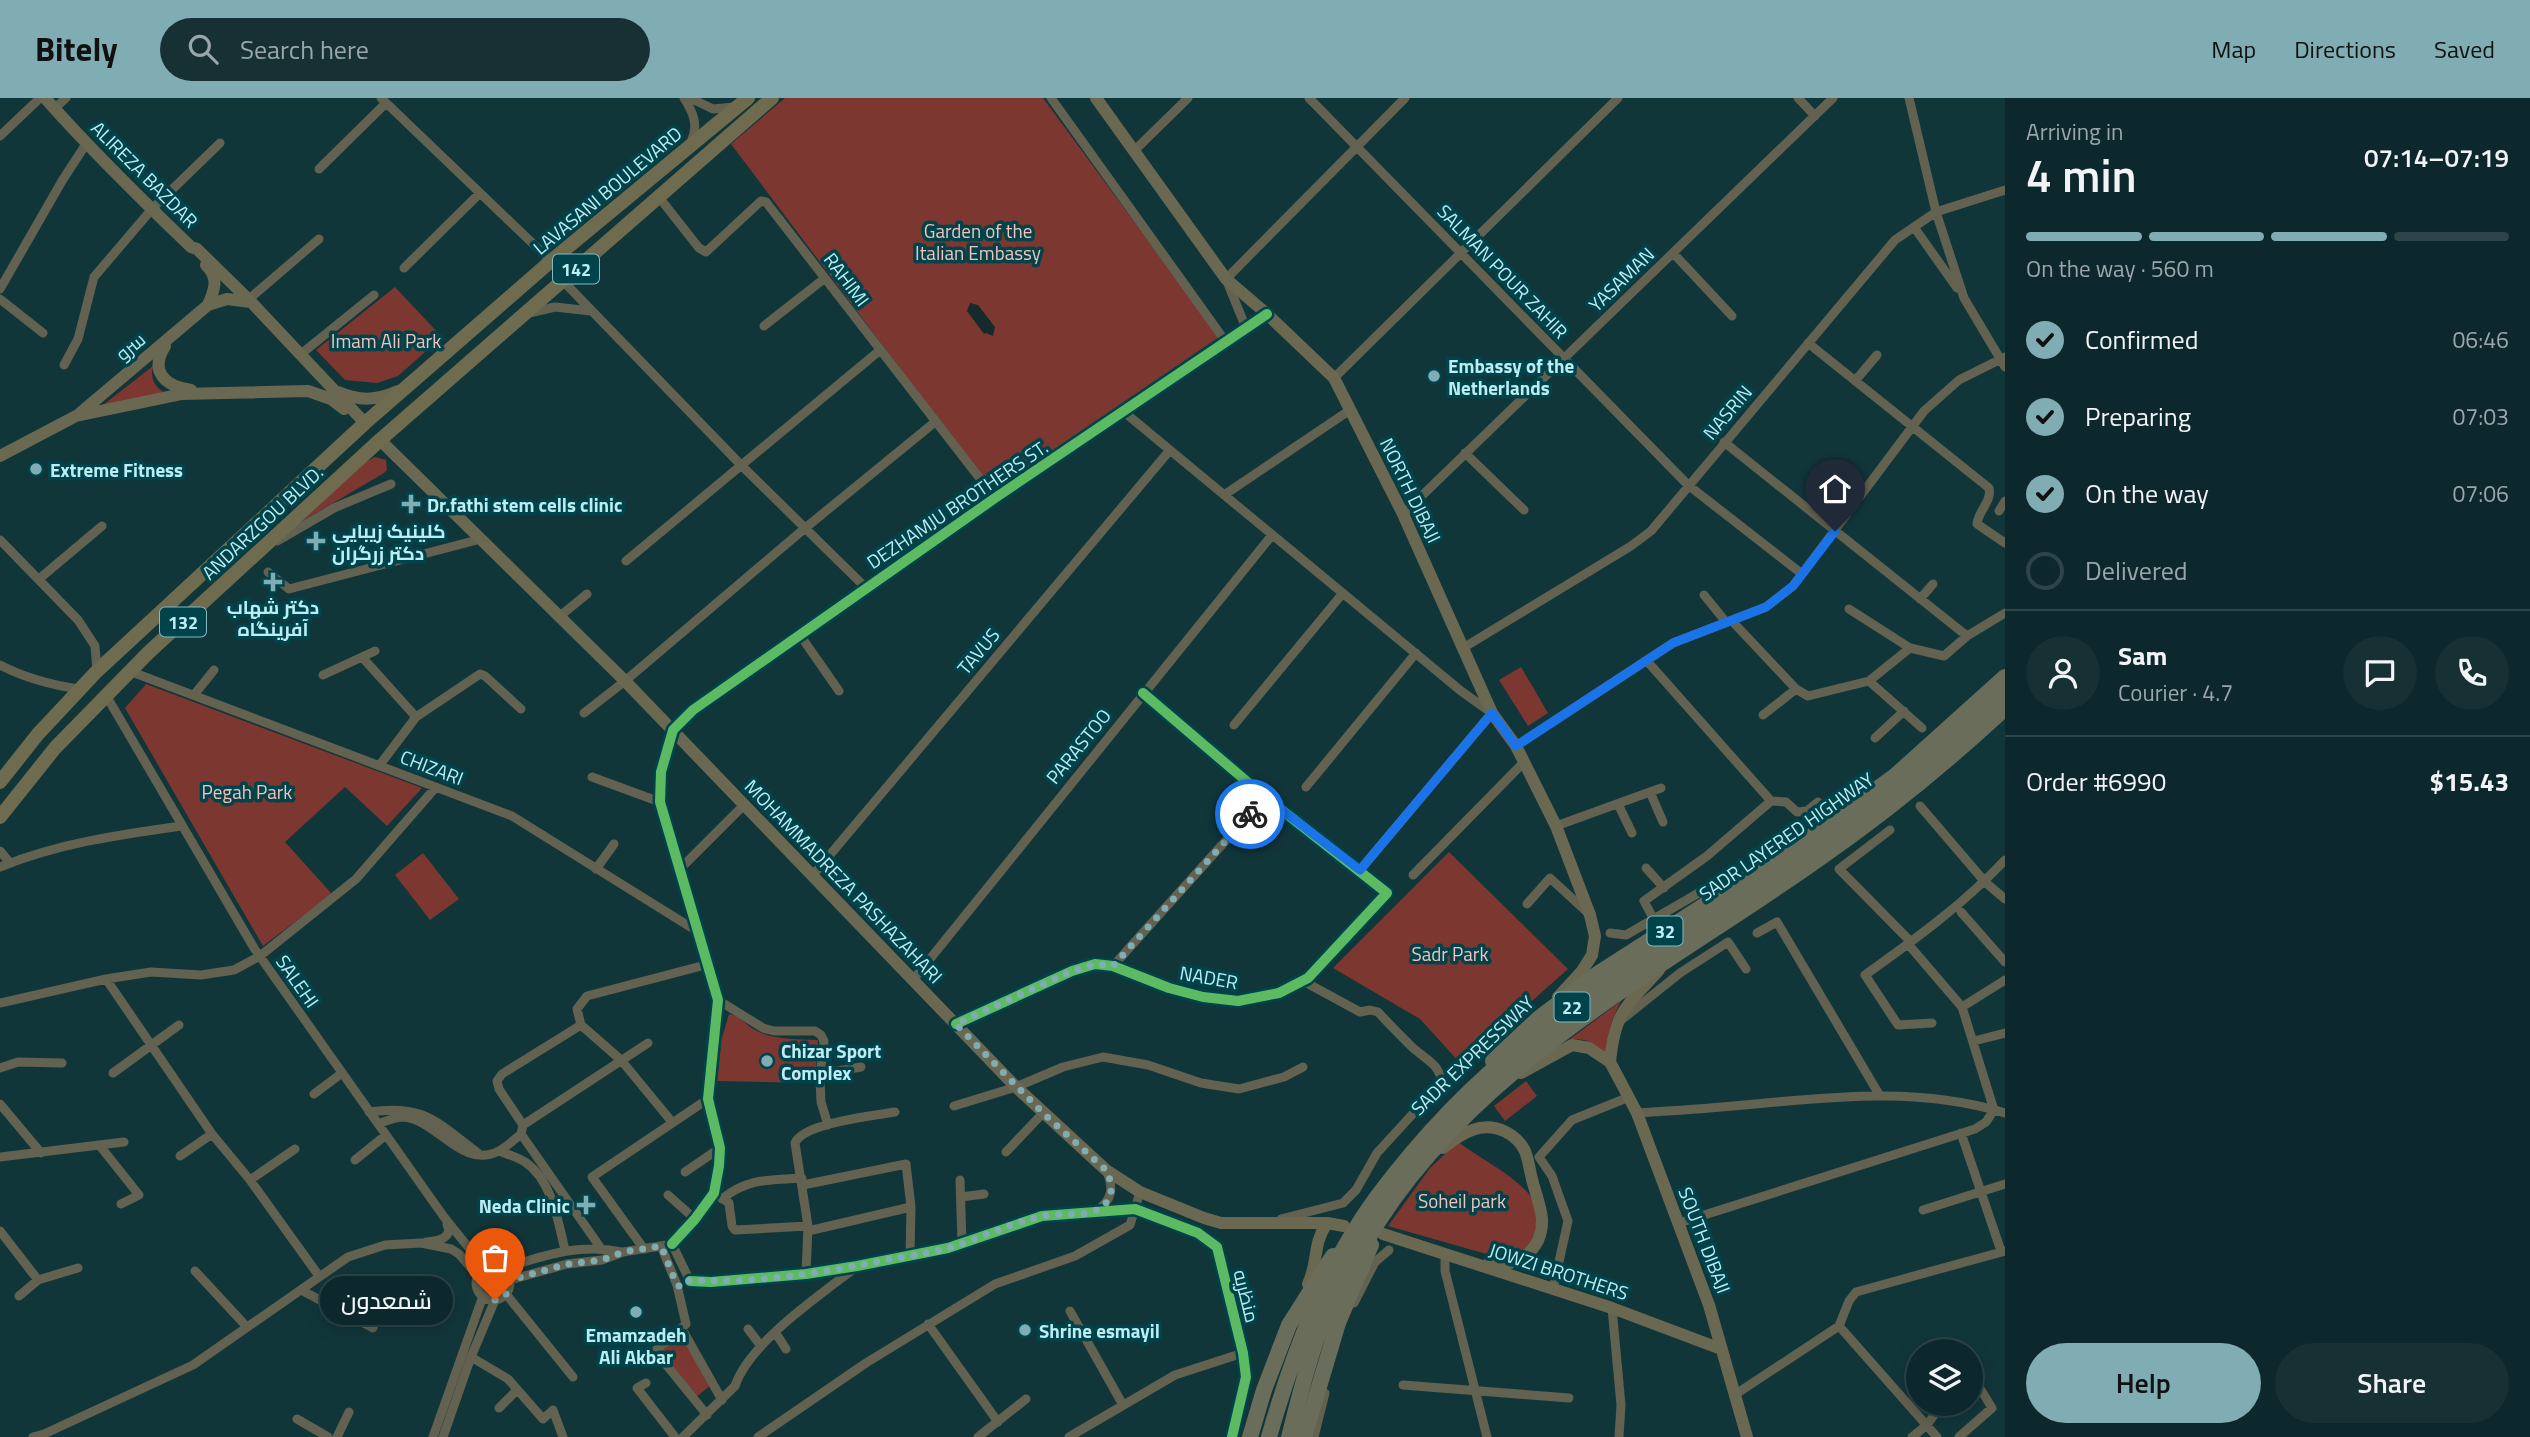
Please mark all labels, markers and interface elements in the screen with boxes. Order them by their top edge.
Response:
search box [160,18,650,81]
text: Bitely [35,24,118,74]
icon: search [184,30,222,68]
text: Search here [240,30,369,69]
text: Map [2211,31,2256,67]
text: Directions [2294,31,2396,67]
text: Saved [2434,31,2495,67]
street label: ALIREZA BAZDAR [85,114,205,234]
text: Arriving in [2026,114,2123,149]
street label: LAVASANI BOULEVARD [526,119,688,261]
text: 07:14–07:19 [2364,138,2509,177]
text: 4 min [2026,140,2137,210]
street label: SALMAN POUR ZAHIR [1431,197,1575,345]
park label: Garden of the Italian Embassy [915,216,1041,267]
street label: YASAMAN [1581,240,1661,318]
street label: RAHIMI [817,246,877,312]
text: On the way · 560 m [2026,251,2214,286]
road number: 142 [553,254,599,284]
text: Confirmed [2085,320,2199,359]
icon: check [2026,321,2064,359]
text: 06:46 [2452,322,2509,357]
street label: سرو [109,325,151,367]
park label: Imam Ali Park [331,326,441,355]
place label: Embassy of the Netherlands [1448,351,1574,402]
marker: Embassy of the Netherlands [1426,368,1442,384]
street label: NASRIN [1695,378,1759,446]
text: Preparing [2085,397,2191,436]
icon: check [2026,398,2064,436]
text: 07:03 [2452,399,2509,434]
street label: DEZHAMJU BROTHERS ST. [861,432,1053,576]
street label: NORTH DIBAJI [1373,433,1449,547]
place label: Extreme Fitness [50,455,183,484]
street label: ANDARZGOU BLVD. [195,458,329,586]
pin [1805,459,1865,531]
marker: Extreme Fitness [28,461,44,477]
icon: home [1816,470,1854,508]
text: On the way [2085,474,2209,513]
icon: check [2026,475,2064,513]
text: 07:06 [2452,476,2509,511]
place label: Dr.fathi stem cells clinic [427,490,622,519]
marker: Dr.fathi stem cells clinic [401,494,421,514]
place label: کلینیک زیبایی دکتر زرگران [332,516,446,567]
marker: کلینیک زیبایی دکتر زرگران [306,531,326,551]
text: Delivered [2085,551,2188,590]
marker: دکتر شهاب آفرینگاه [263,572,283,592]
place label: دکتر شهاب آفرینگاه [227,592,319,643]
road number: 132 [160,608,206,636]
street label: TAVUS [950,621,1006,681]
button: person [2026,636,2100,710]
text: Sam [2118,636,2167,675]
button: chat [2343,636,2417,710]
button: phone [2435,636,2509,710]
text: Courier · 4.7 [2118,675,2233,710]
street label: PARASTOO [1038,702,1118,790]
street label: CHIZARI [396,742,468,792]
text: Order #6990 [2026,762,2166,801]
text: $15.43 [2430,762,2509,801]
street label: SADR LAYERED HIGHWAY [1693,764,1880,907]
street label: MOHAMMADREZA PASHAZAHARI [738,772,950,990]
park label: Pegah Park [202,777,292,806]
courier [1215,779,1285,849]
icon: bike [1231,795,1269,833]
road number: 32 [1648,916,1682,946]
park label: Sadr Park [1412,939,1489,968]
street label: SALEHI [269,949,327,1013]
street label: NADER [1178,958,1240,996]
street label: SADR EXPRESSWAY [1404,988,1541,1122]
road number: 22 [1554,992,1590,1022]
place label: Chizar Sport Complex [781,1036,881,1087]
marker: Chizar Sport Complex [759,1053,775,1069]
street label: SOUTH DIBAJI [1671,1183,1739,1297]
park label: Soheil park [1418,1186,1506,1215]
place label: Neda Clinic [479,1191,570,1220]
marker: Neda Clinic [576,1195,596,1215]
pin [465,1228,525,1300]
street label: JOWZI BROTHERS [1486,1235,1632,1307]
icon: bag [476,1239,514,1277]
street label: منظریه [1226,1266,1268,1326]
callout: شمعدون [320,1276,453,1324]
text: شمعدون [341,1283,432,1318]
marker: Emamzadeh Ali Akbar [628,1304,644,1320]
place label: Shrine esmayil [1039,1316,1160,1345]
place label: Emamzadeh Ali Akbar [585,1320,687,1371]
marker: Shrine esmayil [1017,1322,1033,1338]
map controls [1906,1339,1983,1416]
button: layers [1906,1339,1983,1416]
button: Help [2026,1343,2261,1423]
button: Share [2275,1343,2509,1423]

